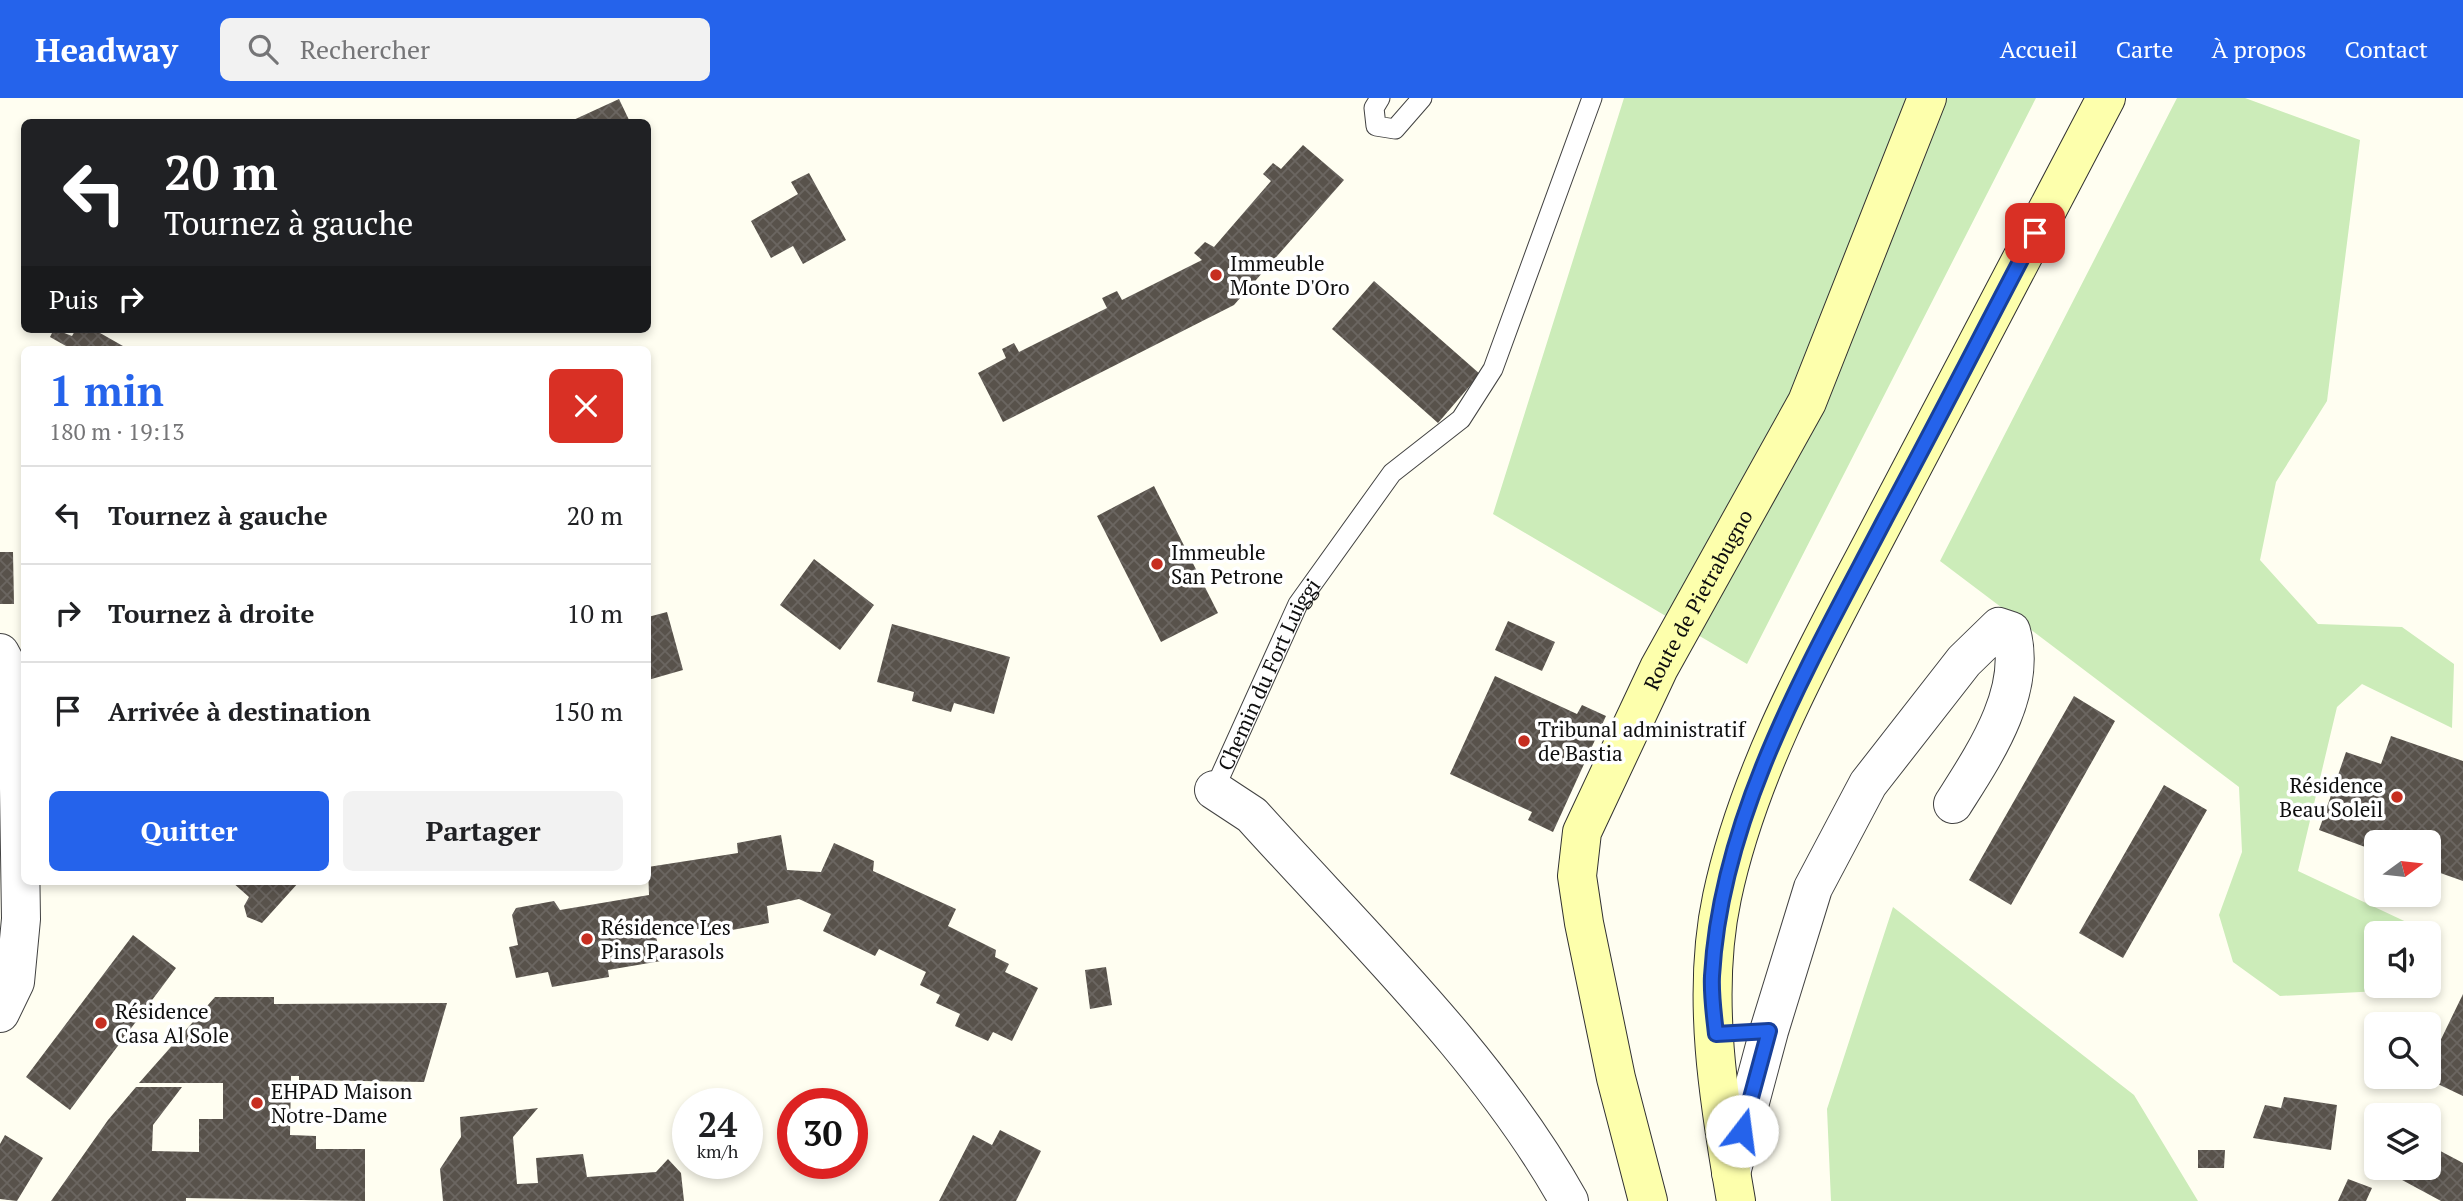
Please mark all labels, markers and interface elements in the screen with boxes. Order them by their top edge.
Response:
search box [220,18,710,81]
text: Headway [35,28,178,71]
icon: search [244,30,282,68]
text: Rechercher [300,32,430,66]
text: Accueil [2000,33,2078,65]
text: Carte [2116,33,2173,65]
text: À propos [2211,33,2307,65]
text: Contact [2345,33,2428,65]
text: 20 m [164,139,278,204]
icon: left [49,147,140,238]
text: Tournez à gauche [164,202,413,244]
pin [2005,203,2065,263]
icon: arrive [2016,214,2054,252]
place label: Immeuble Monte D'Oro [1230,249,1350,301]
marker: Immeuble Monte D'Oro [1208,267,1224,283]
icon: right [112,280,150,318]
text: Puis [49,282,98,316]
text: 1 min [49,362,164,418]
button: close [549,369,623,443]
text: 180 m · 19:13 [49,416,184,447]
icon: left [49,496,87,534]
text: Tournez à gauche [108,498,328,532]
text: 20 m [567,498,623,532]
street label: Route de Pietrabugno [1637,504,1759,694]
place label: Immeuble San Petrone [1171,538,1283,590]
marker: Immeuble San Petrone [1149,556,1165,572]
street label: Chemin du Fort Luiggi [1211,572,1326,775]
icon: right [49,594,87,632]
text: Tournez à droite [108,596,314,630]
text: 10 m [567,596,623,630]
icon: arrive [49,692,87,730]
text: Arrivée à destination [108,694,371,728]
text: 150 m [553,694,623,728]
place label: Tribunal administratif de Bastia [1538,715,1747,767]
marker: Tribunal administratif de Bastia [1516,733,1532,749]
place label: Résidence Beau Soleil [2279,771,2383,823]
marker: Résidence Beau Soleil [2389,789,2405,805]
button: Quitter [49,791,329,871]
button: Partager [343,791,623,871]
north arrow [2364,830,2441,906]
map controls [2364,830,2441,1180]
place label: Résidence Les Pins Parasols [601,913,731,965]
button: sound [2364,921,2441,998]
marker: Résidence Les Pins Parasols [579,931,595,947]
place label: Résidence Casa Al Sole [115,997,229,1049]
button: search [2364,1012,2441,1089]
marker: Résidence Casa Al Sole [93,1015,109,1031]
place label: EHPAD Maison Notre-Dame [271,1077,413,1129]
speed limit sign: 30 [777,1088,868,1179]
position arrow [1705,1094,1779,1168]
marker: EHPAD Maison Notre-Dame [249,1095,265,1111]
text: 24 [698,1101,737,1147]
button: layers [2364,1103,2441,1180]
text: km/h [697,1139,738,1163]

